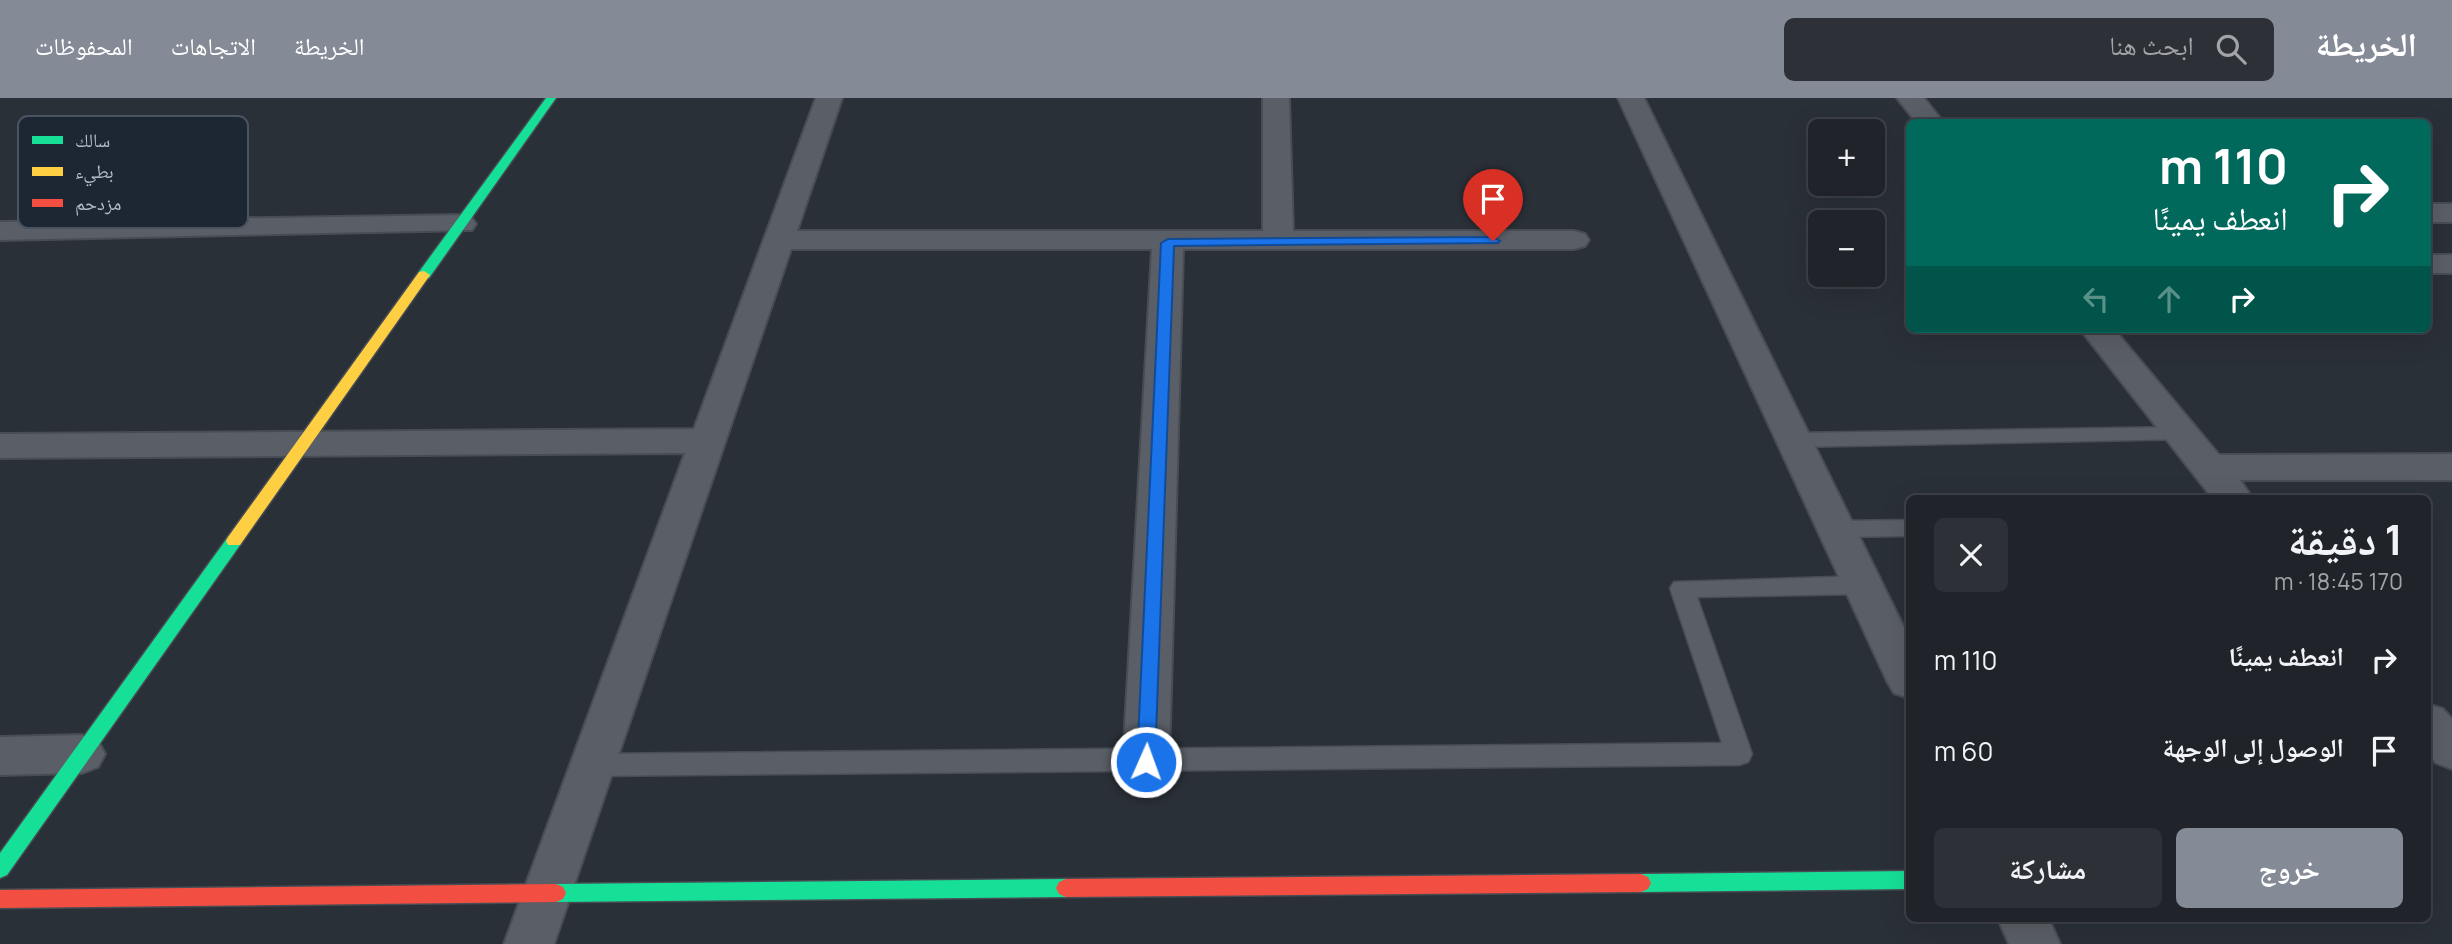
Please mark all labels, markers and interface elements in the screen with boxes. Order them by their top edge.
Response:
search box [1784,18,2274,81]
text: الخريطة [2316,21,2417,66]
text: ابحث هنا [2109,27,2194,63]
text: المحفوظات [35,29,133,62]
text: الاتجاهات [171,29,256,62]
text: الخريطة [294,29,365,62]
icon: search [2212,30,2250,68]
legend [18,116,248,228]
map controls [1808,119,1885,287]
button: + [1808,119,1885,196]
text: سالك [75,127,110,153]
text: 110 m [2159,132,2288,199]
icon: right [2312,147,2403,238]
text: بطيء [75,158,114,187]
pin [1463,169,1523,241]
icon: arrive [1474,180,1512,218]
text: مزدحم [75,190,121,216]
text: انعطف يمينًا [2153,196,2288,240]
button: − [1808,210,1885,287]
icon: left [2077,280,2115,318]
icon: ahead [2150,280,2188,318]
icon: right [2223,280,2261,318]
text: 1 دقيقة [2288,510,2403,568]
button: close [1934,518,2008,592]
text: 170 m · 18:45 [2274,565,2403,597]
text: انعطف يمينًا [2229,638,2344,674]
icon: right [2365,641,2403,679]
text: 110 m [1934,642,1997,678]
position arrow [1109,725,1183,799]
text: الوصول إلى الوجهة [2163,729,2344,765]
icon: arrive [2365,732,2403,770]
text: 60 m [1934,733,1993,769]
button: مشاركة [1934,828,2162,908]
button: خروج [2176,828,2403,908]

